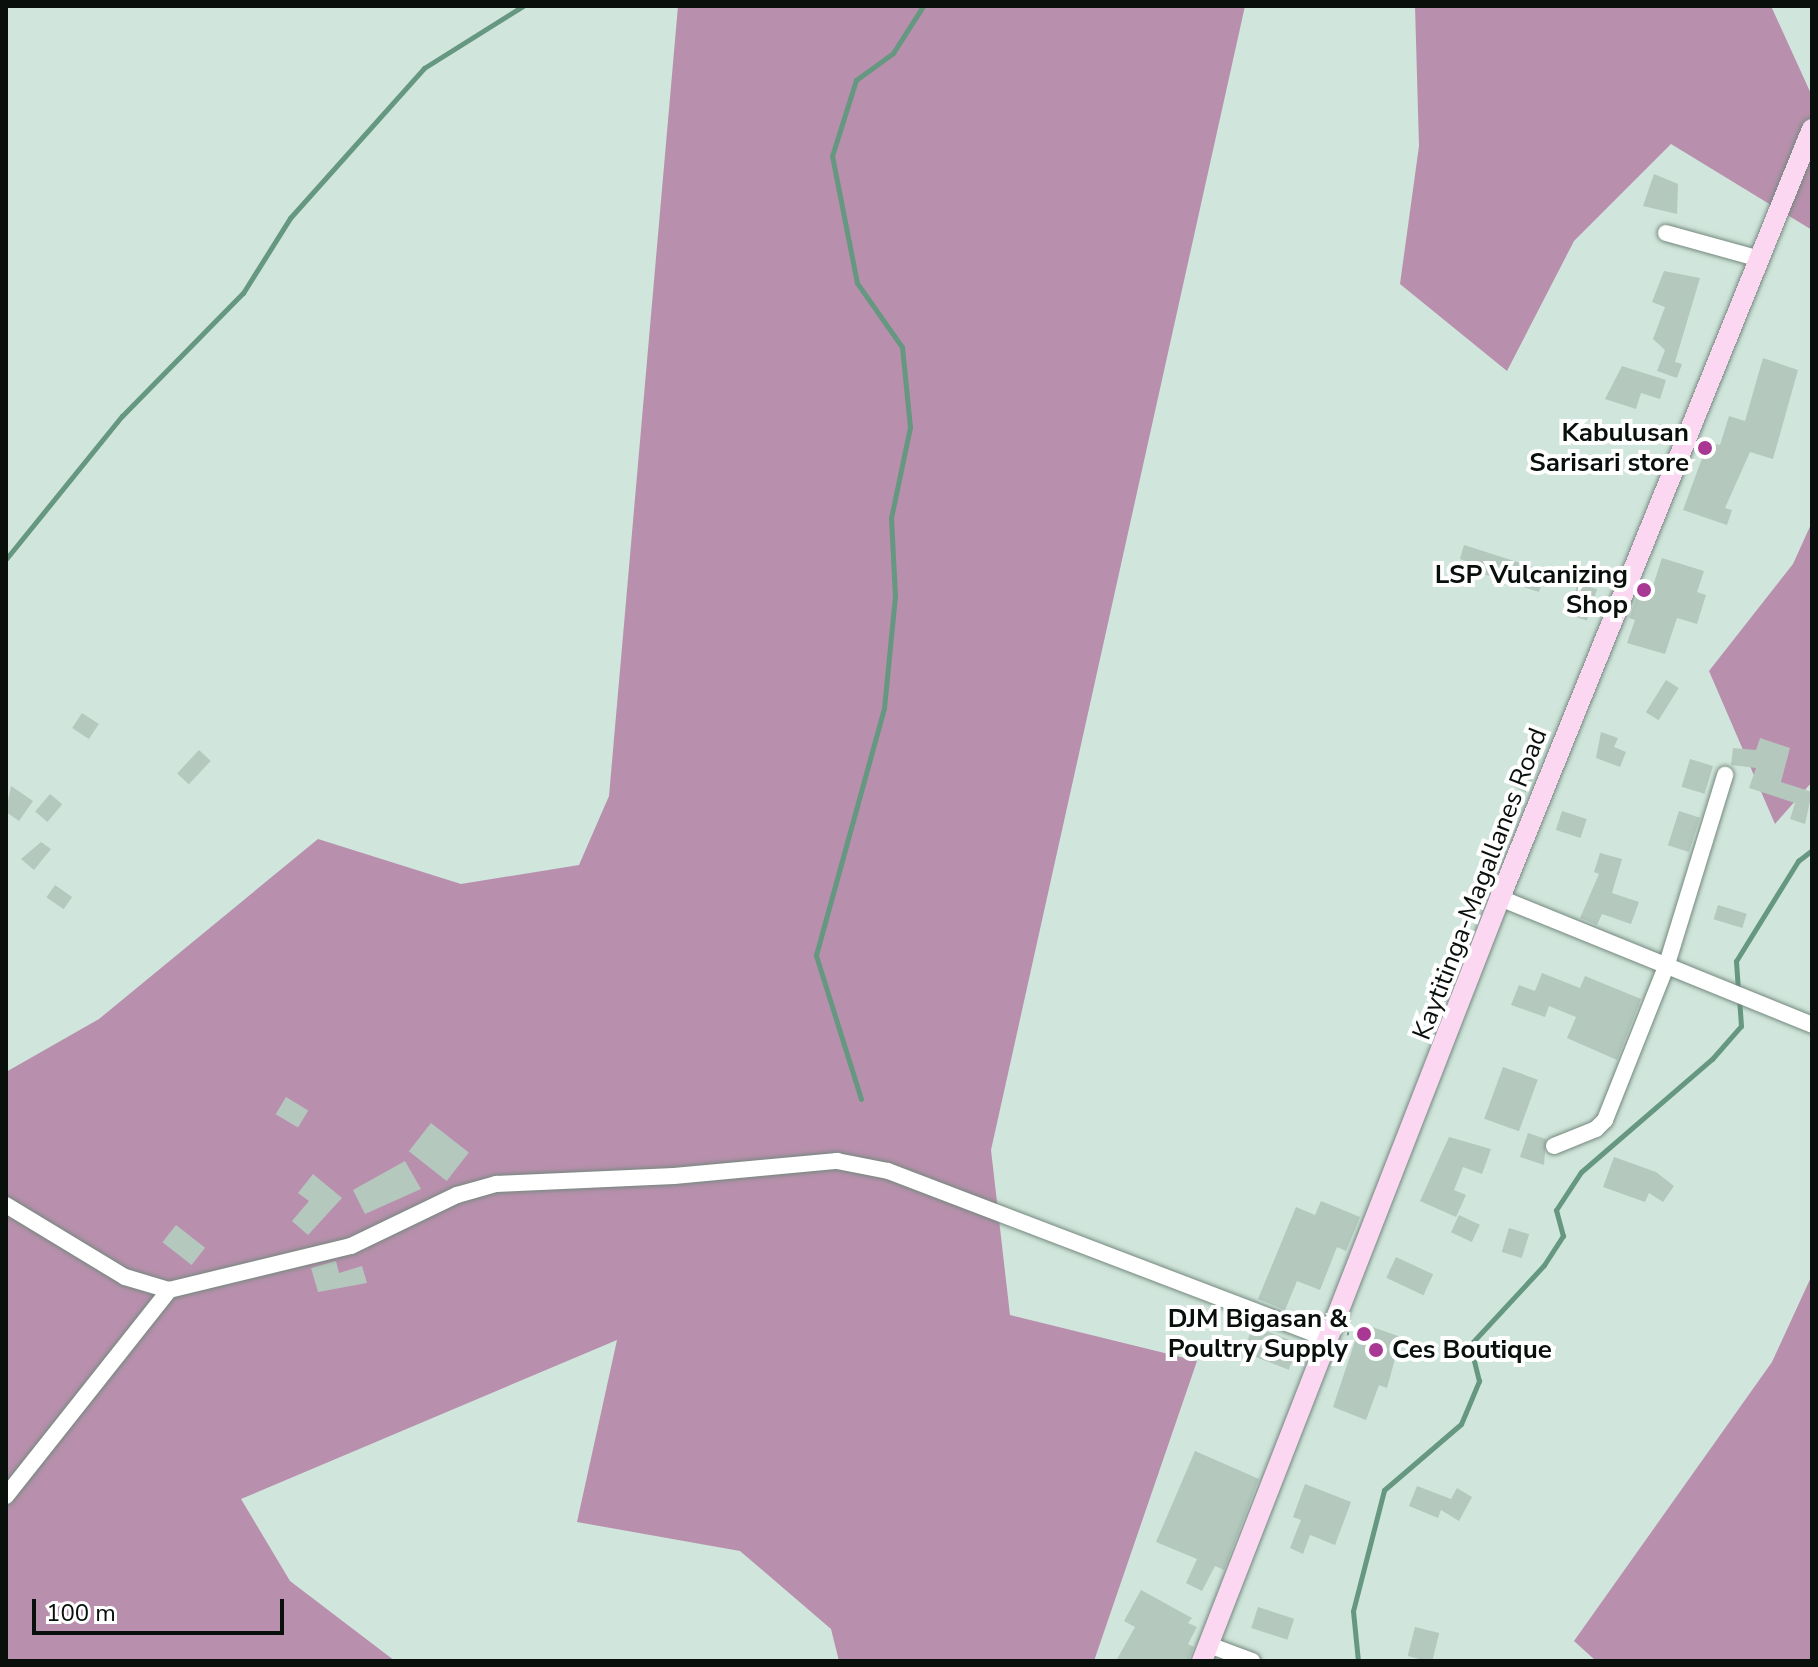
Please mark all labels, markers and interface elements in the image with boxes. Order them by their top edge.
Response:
place label: Kabulusan Sarisari store [1529,417,1689,478]
marker: Kabulusan Sarisari store [1696,439,1714,457]
place label: LSP Vulcanizing Shop [1435,559,1628,620]
marker: LSP Vulcanizing Shop [1635,581,1653,599]
street label: Kaytitinga-Magallanes Road [1406,724,1554,1044]
place label: DJM Bigasan & Poultry Supply [1168,1303,1348,1364]
marker: DJM Bigasan & Poultry Supply [1355,1325,1373,1343]
place label: Ces Boutique [1392,1334,1552,1366]
marker: Ces Boutique [1367,1341,1385,1359]
scale bar [36,1583,288,1633]
text: 100 m [46,1597,116,1629]

